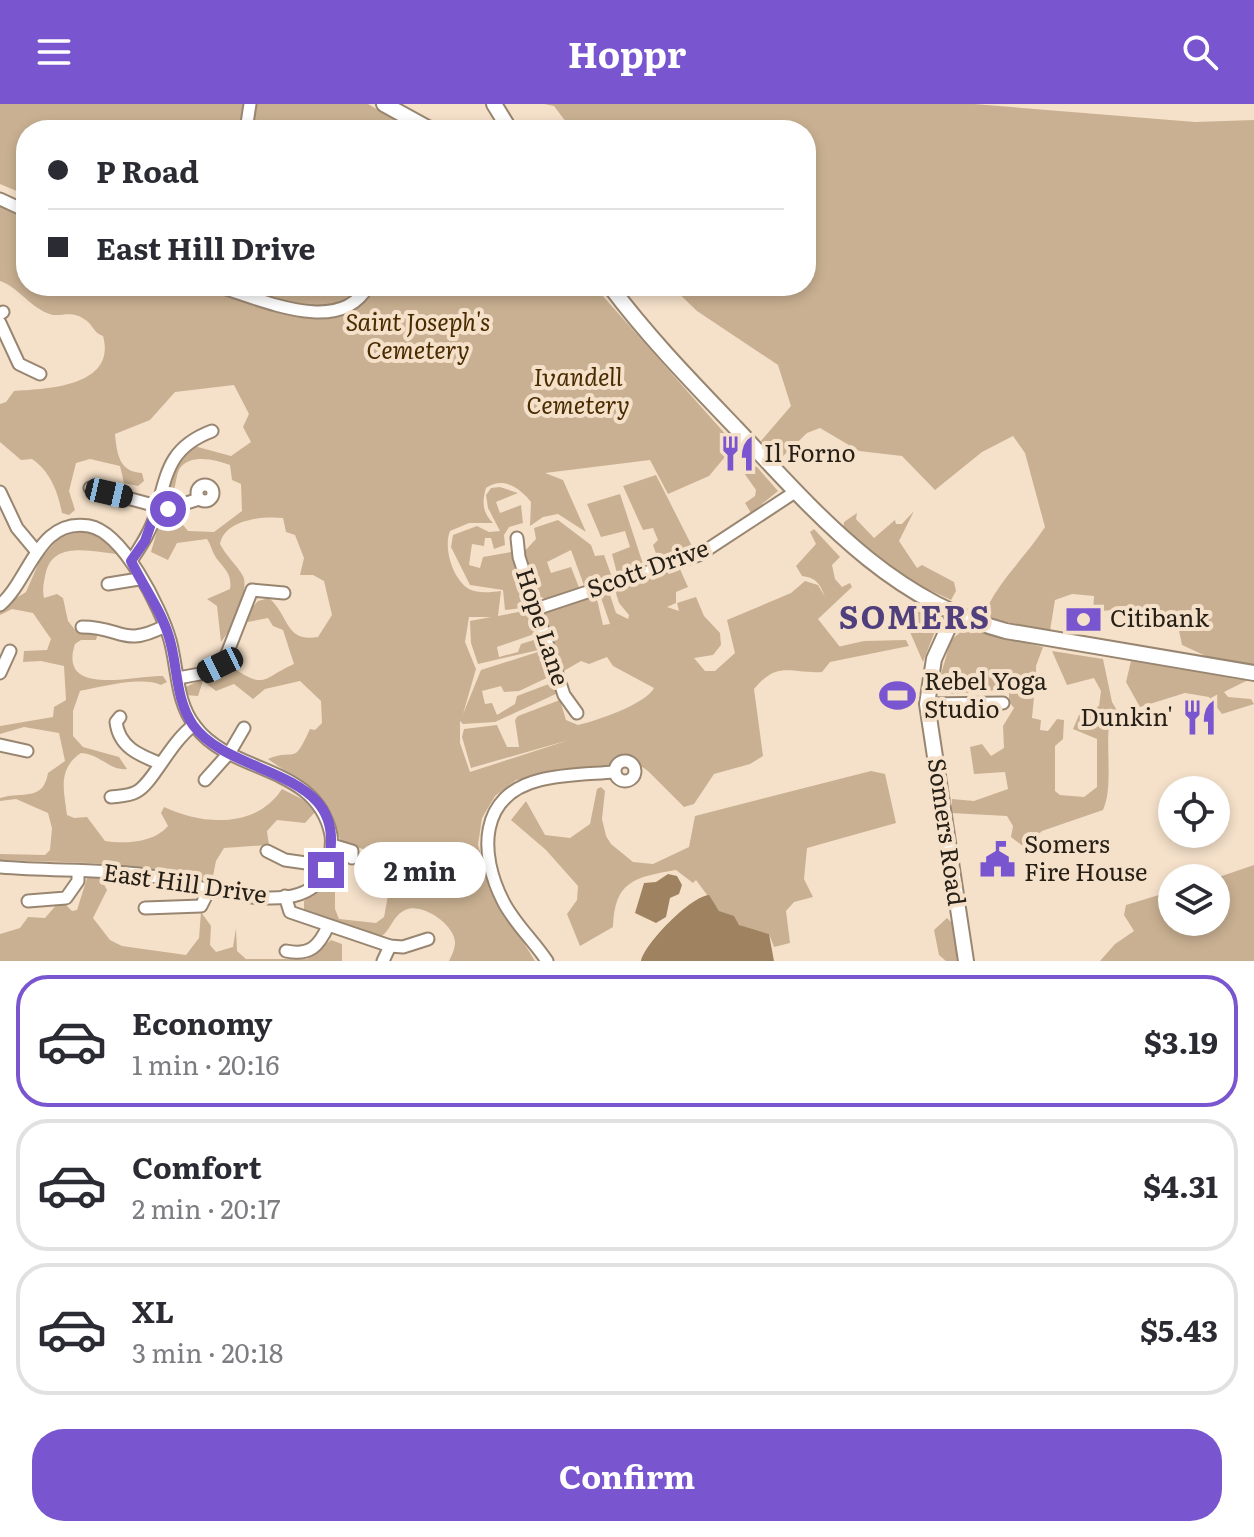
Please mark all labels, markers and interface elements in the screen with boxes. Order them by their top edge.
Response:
text: Hoppr [568,26,686,79]
icon: menu [32,30,76,74]
icon: search [1178,30,1222,74]
text: P Road [96,148,199,192]
text: East Hill Drive [96,225,316,269]
park label: Saint Joseph's Cemetery [346,303,490,366]
park label: Ivandell Cemetery [526,358,630,421]
place label: Il Forno [764,434,855,469]
restaurant icon: Il Forno [719,435,757,473]
car [83,476,135,510]
route start [150,491,186,527]
street label: Scott Drive [581,528,713,605]
street label: Hope Lane [509,563,580,690]
district label: SOMERS [839,591,991,639]
place label: Citibank [1110,599,1209,634]
bank icon: Citibank [1065,600,1103,638]
car [193,644,247,686]
place label: Rebel Yoga Studio [924,662,1047,725]
sports icon: Rebel Yoga Studio [879,677,917,715]
place label: Dunkin' [1080,698,1173,733]
restaurant icon: Dunkin' [1180,699,1218,737]
street label: Somers Road [921,756,976,908]
map controls [1158,776,1230,936]
button: locate [1158,776,1230,848]
place label: Somers Fire House [1024,825,1147,888]
public building icon: Somers Fire House [979,840,1017,878]
callout: 2 min [354,842,486,898]
text: 2 min [384,850,456,889]
route end [308,852,344,888]
street label: East Hill Drive [101,853,270,910]
button: layers [1158,864,1230,936]
text: Economy [132,1000,272,1044]
icon: car [36,1005,108,1077]
text: $3.19 [1144,1019,1218,1063]
text: 1 min · 20:16 [132,1044,279,1083]
text: Comfort [132,1144,262,1188]
icon: car [36,1149,108,1221]
text: $4.31 [1143,1163,1218,1207]
text: 2 min · 20:17 [132,1188,280,1227]
text: XL [132,1288,174,1332]
icon: car [36,1293,108,1365]
text: $5.43 [1140,1307,1218,1351]
text: 3 min · 20:18 [132,1332,283,1371]
button: Confirm [32,1429,1222,1521]

